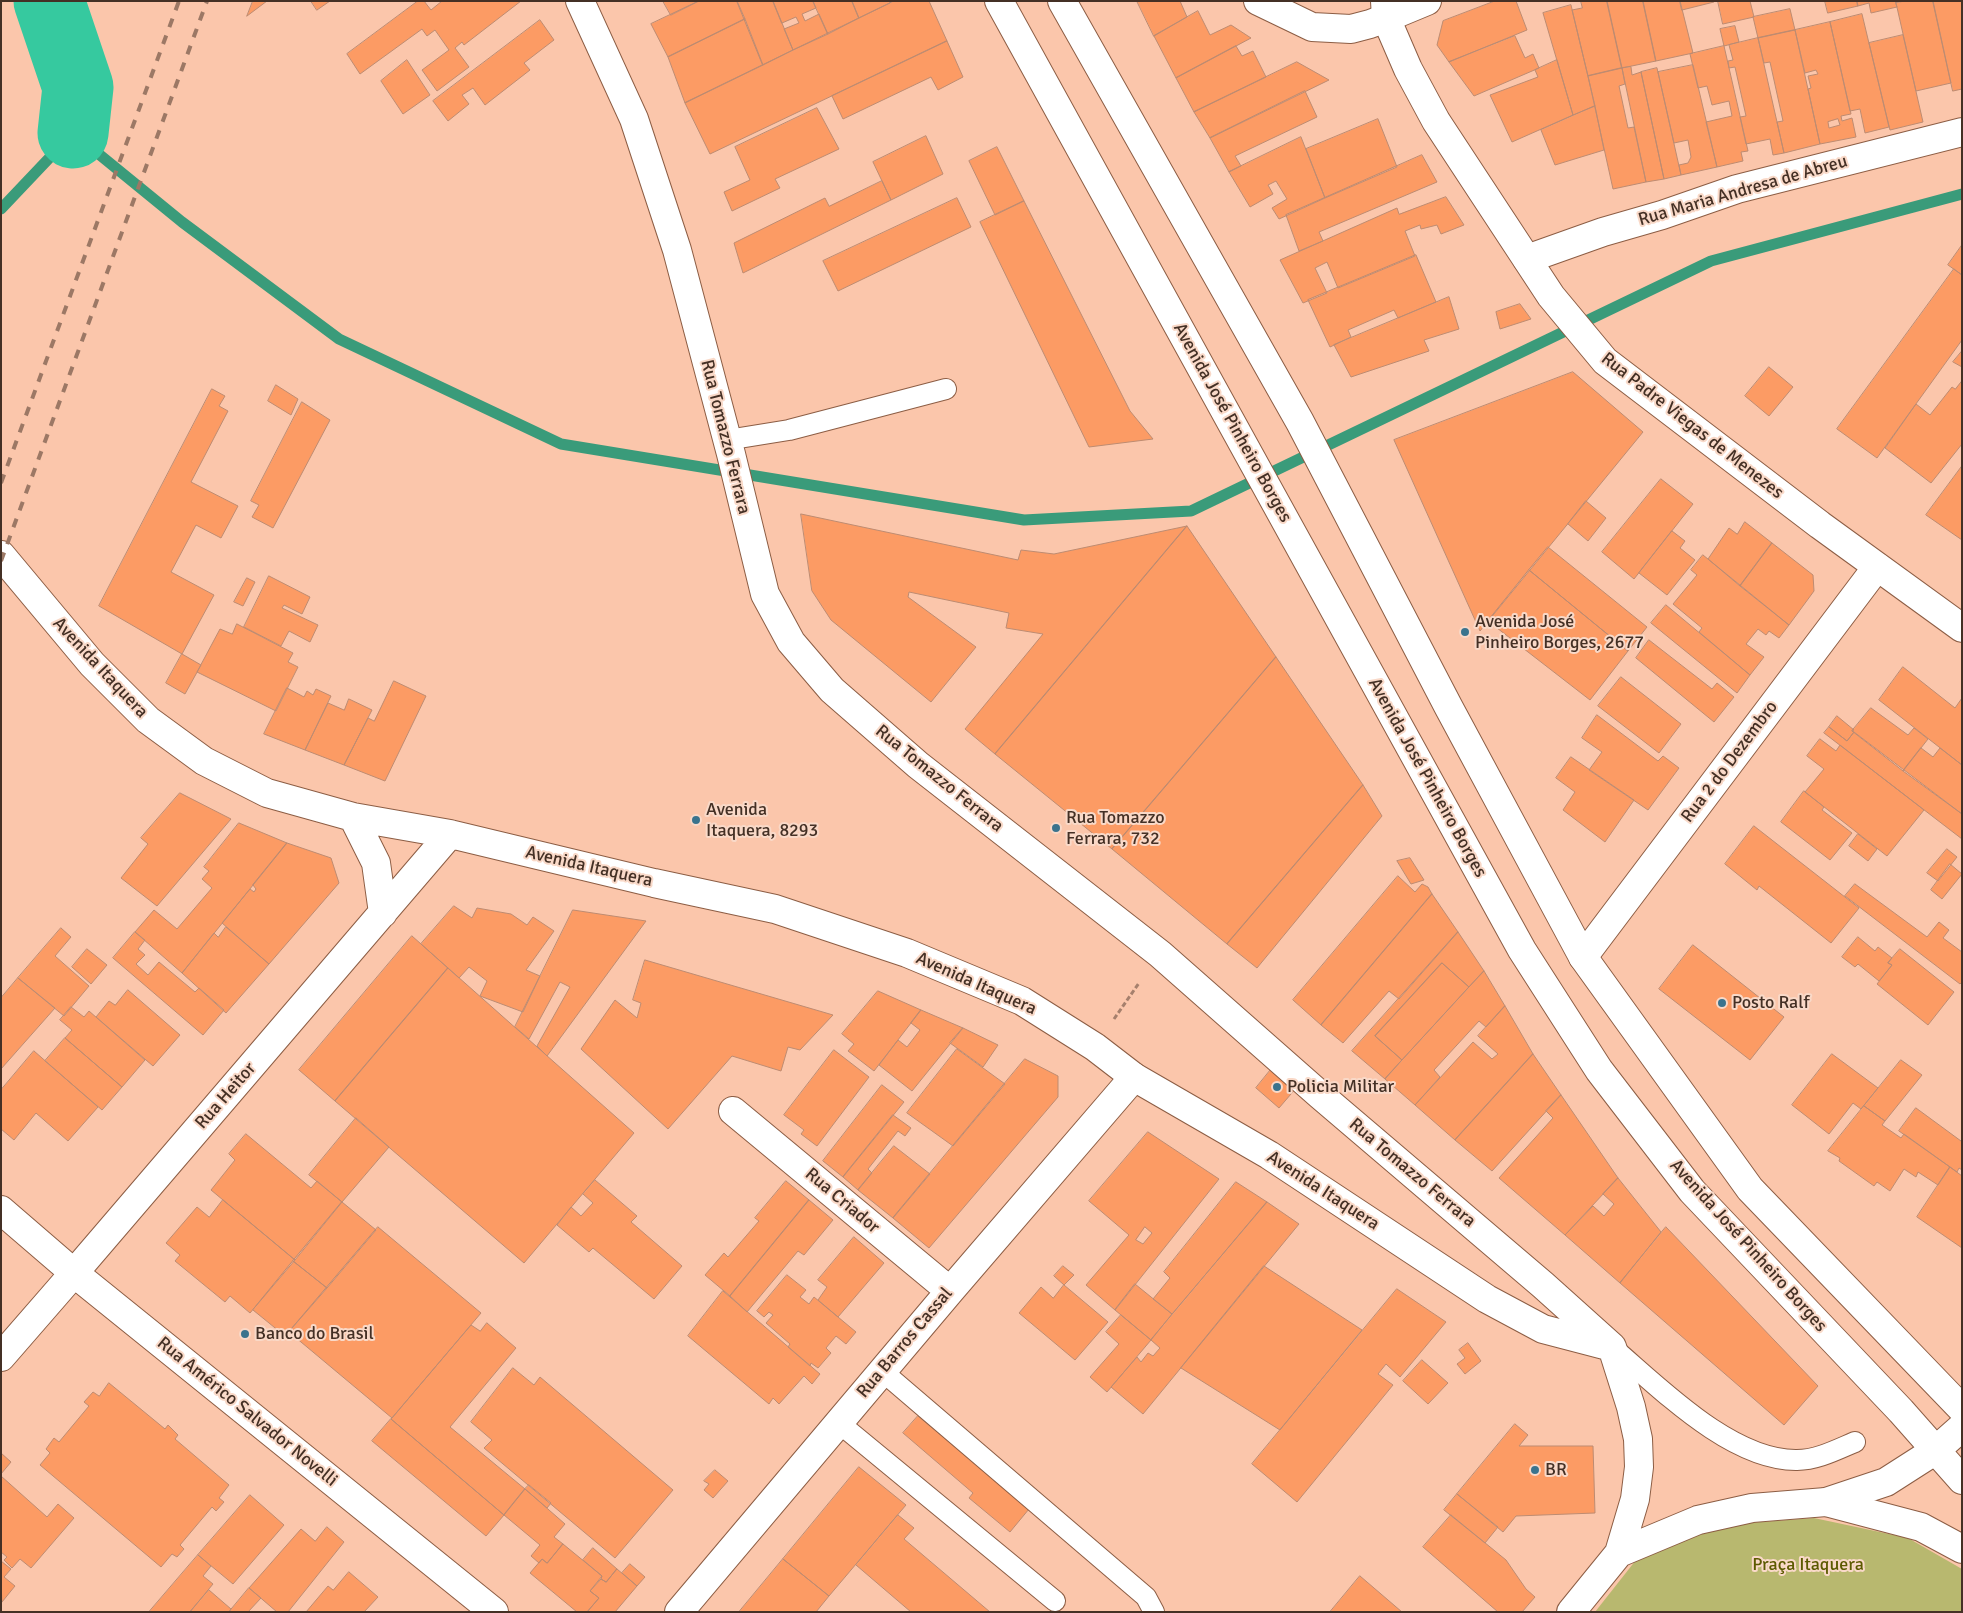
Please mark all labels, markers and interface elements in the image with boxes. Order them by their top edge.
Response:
street label: Rua Maria Andresa de Abreu [1636,151,1850,231]
street label: Avenida José Pinheiro Borges [1168,320,1296,526]
street label: Rua Padre Viegas de Menezes [1597,348,1787,504]
street label: Rua Tomazzo Ferrara [695,358,755,516]
place label: Avenida José Pinheiro Borges, 2677 [1475,611,1644,654]
street label: Avenida Itaquera [48,613,152,723]
marker: Avenida José Pinheiro Borges, 2677 [1459,626,1471,638]
street label: Avenida José Pinheiro Borges [1363,675,1491,881]
street label: Rua 2 do Dezembro [1677,697,1783,827]
street label: Rua Tomazzo Ferrara [871,721,1007,837]
place label: Avenida Itaquera, 8293 [706,799,818,842]
place label: Rua Tomazzo Ferrara, 732 [1066,807,1165,850]
marker: Avenida Itaquera, 8293 [690,814,702,826]
marker: Rua Tomazzo Ferrara, 732 [1050,822,1062,834]
street label: Avenida Itaquera [523,842,655,892]
street label: Avenida Itaquera [912,948,1040,1020]
place label: Posto Ralf [1732,992,1809,1014]
marker: Posto Ralf [1716,997,1728,1009]
street label: Rua Heitor [191,1058,261,1134]
place label: Policia Militar [1287,1076,1394,1098]
marker: Policia Militar [1271,1081,1283,1093]
street label: Rua Tomazzo Ferrara [1344,1114,1480,1232]
street label: Avenida Itaquera [1263,1147,1383,1235]
street label: Avenida José Pinheiro Borges [1665,1155,1831,1337]
street label: Rua Criador [800,1164,884,1238]
street label: Rua Barros Cassal [853,1283,957,1403]
place label: Banco do Brasil [255,1323,374,1345]
marker: Banco do Brasil [239,1328,251,1340]
street label: Rua Américo Salvador Novelli [153,1333,341,1491]
place label: BR [1545,1459,1567,1481]
marker: BR [1529,1464,1541,1476]
park label: Praça Itaquera [1752,1554,1864,1576]

